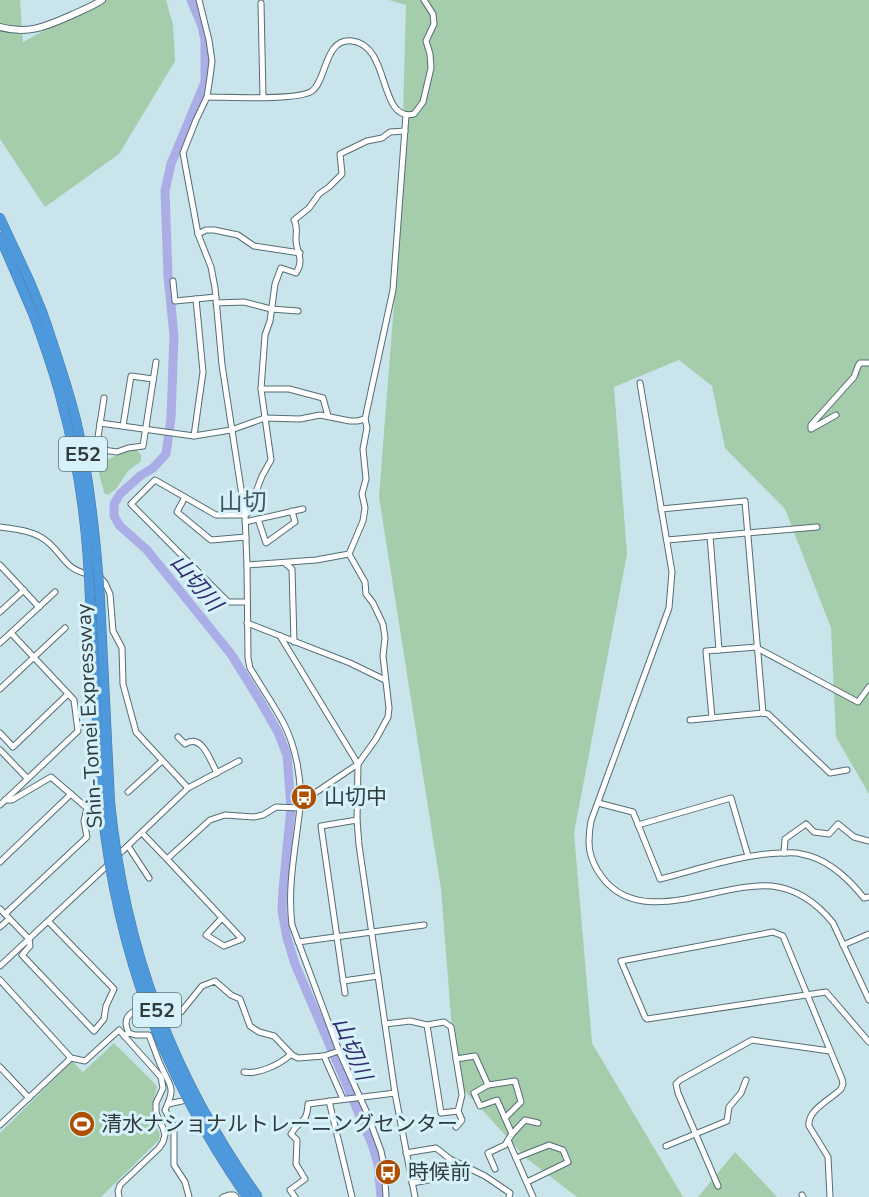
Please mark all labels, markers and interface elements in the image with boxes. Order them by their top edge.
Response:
road number: E52 [59,437,107,471]
district label: 山切 [219,486,267,518]
water label: 山切川 [163,548,230,619]
street label: Shin-Tomei Expressway [69,603,109,829]
bus stop icon: 山切中 [289,782,319,812]
place label: 山切中 [324,783,387,811]
road number: E52 [133,993,181,1027]
water label: 山切川 [325,1013,379,1087]
sports icon: 清水ナショナルトレーニングセンター [67,1109,97,1139]
place label: 清水ナショナルトレーニングセンター [101,1110,458,1138]
bus stop icon: 時候前 [373,1157,403,1187]
place label: 時候前 [408,1158,471,1186]

